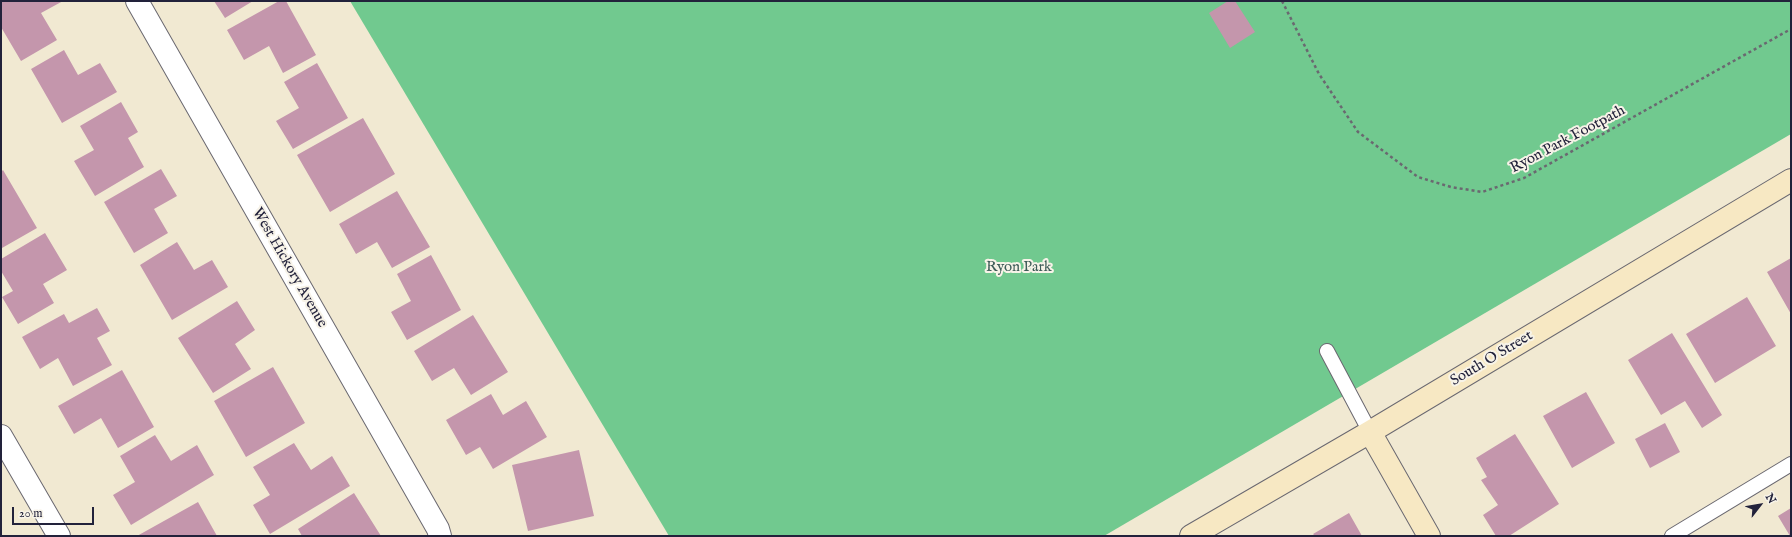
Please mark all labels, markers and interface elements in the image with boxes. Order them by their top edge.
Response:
street label: Ryon Park Footpath [1507,102,1629,178]
street label: West Hickory Avenue [247,205,331,331]
park label: Ryon Park [986,259,1052,277]
street label: South O Street [1448,327,1536,391]
north arrow [1740,485,1780,525]
text: N [1762,491,1779,507]
scale bar [14,499,96,525]
text: 20 m [19,506,42,521]

